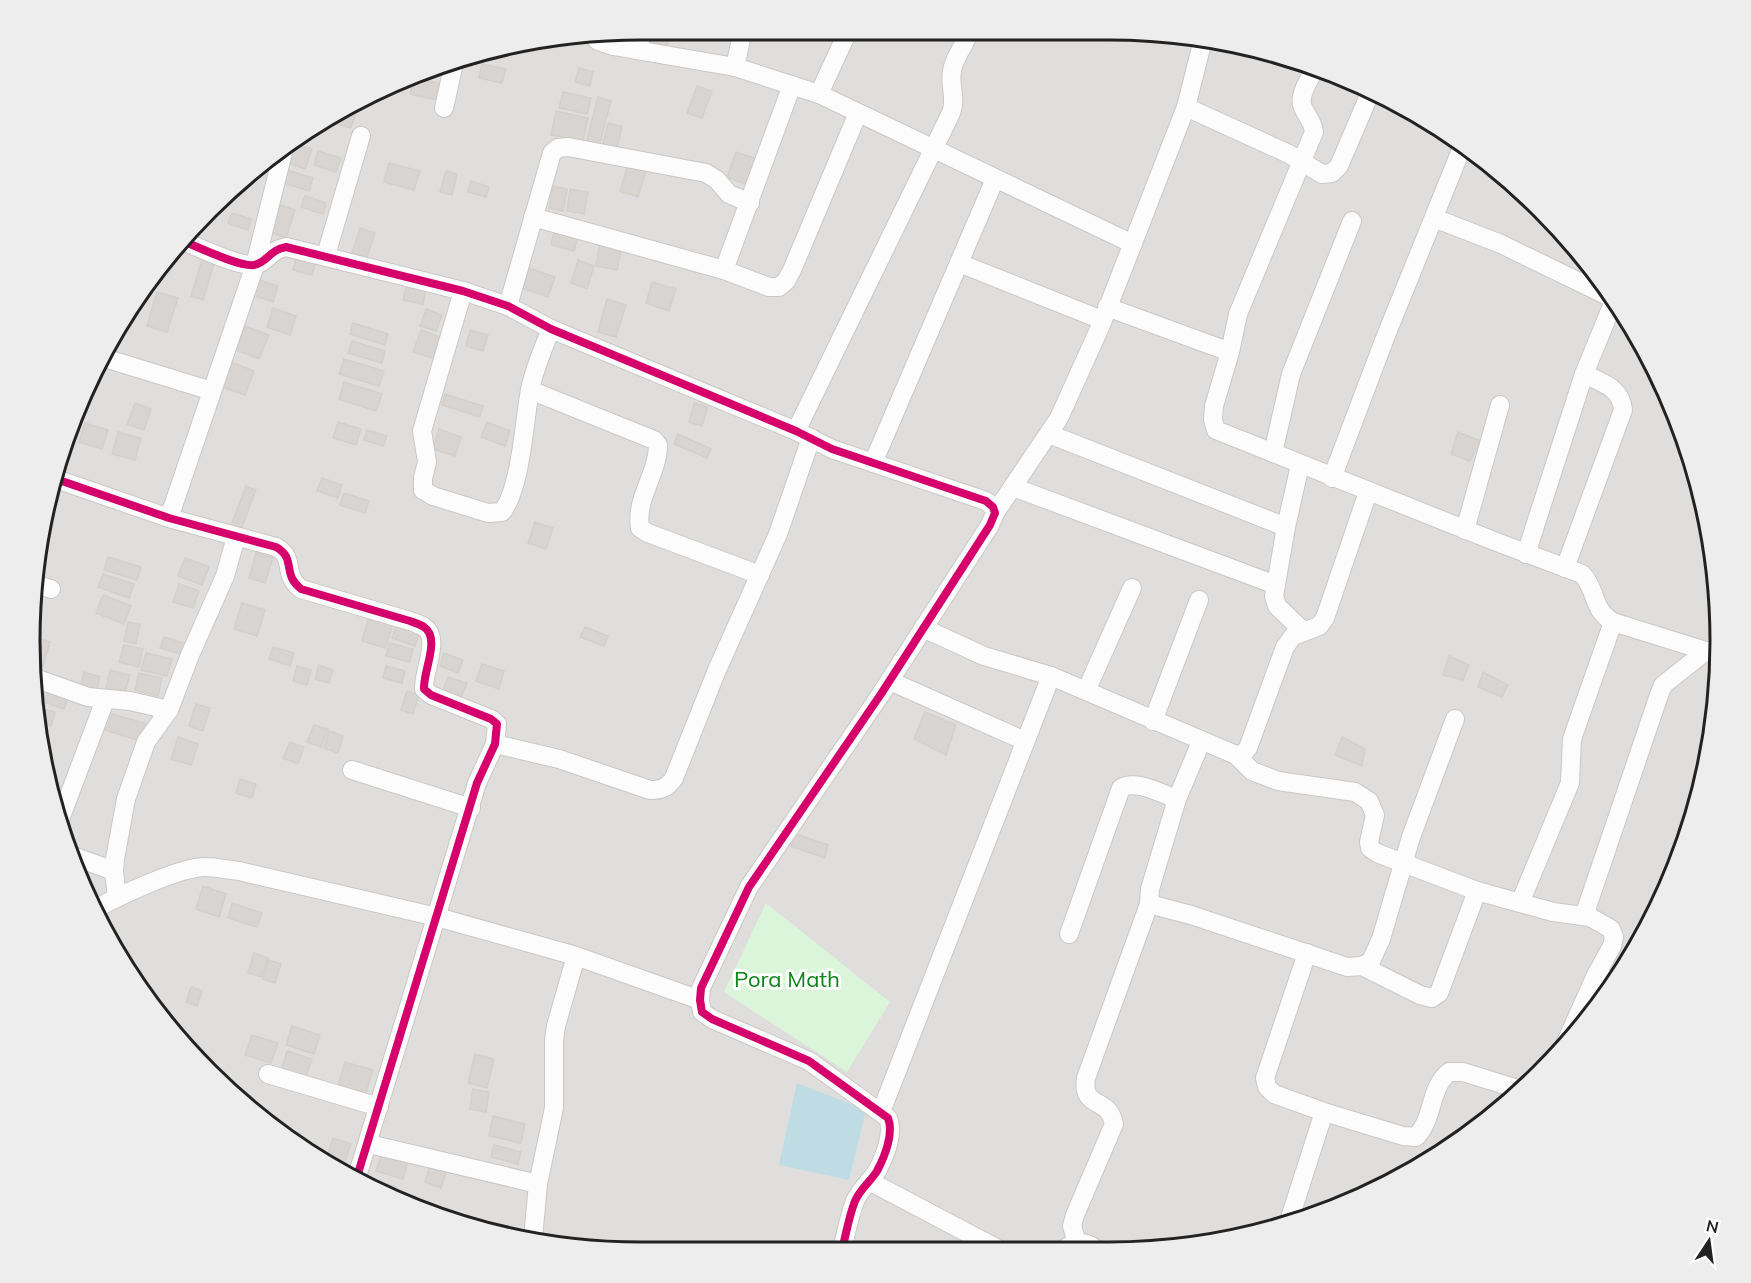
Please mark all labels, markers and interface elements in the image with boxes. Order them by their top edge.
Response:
park label: Pora Math [734,965,840,993]
north arrow [1679,1211,1739,1271]
text: N [1704,1215,1721,1237]

